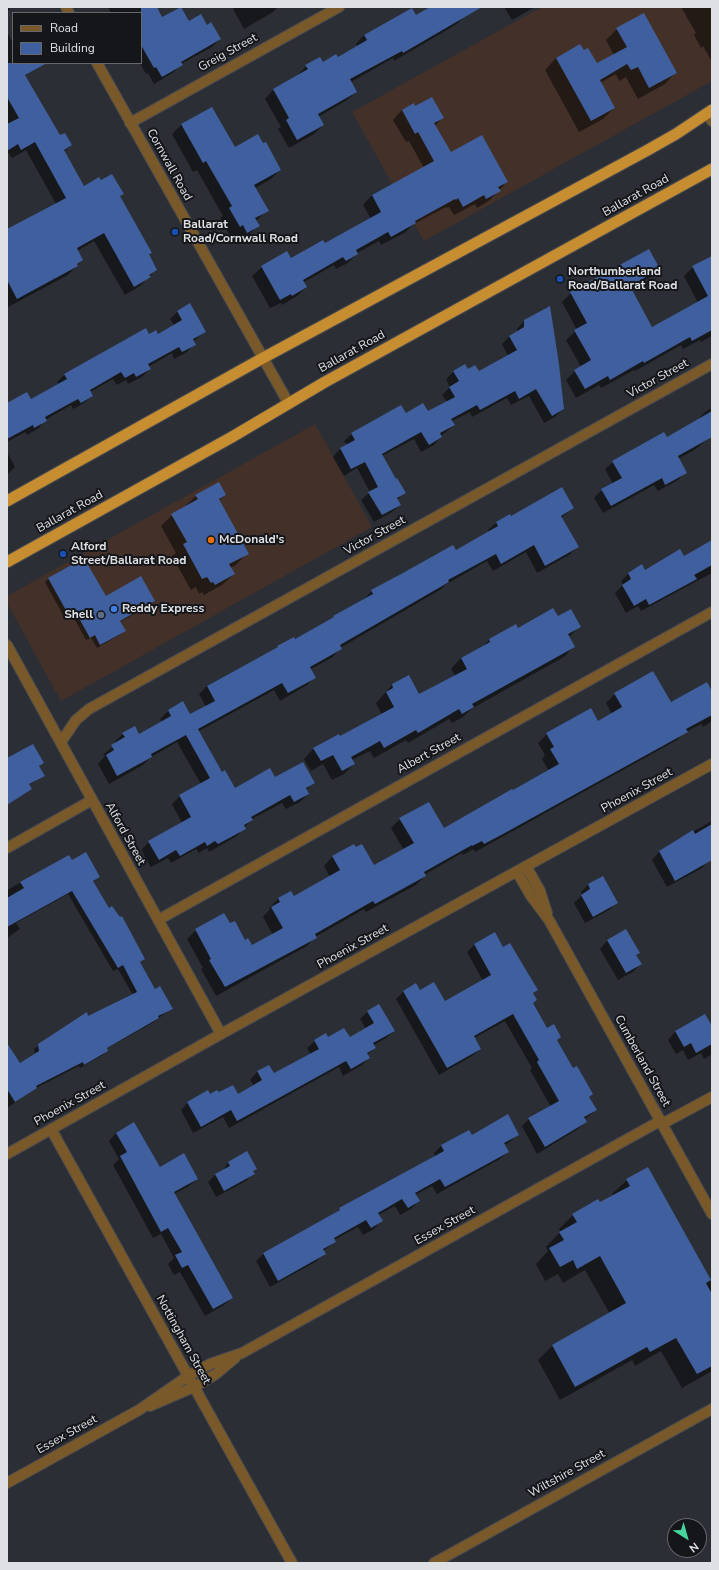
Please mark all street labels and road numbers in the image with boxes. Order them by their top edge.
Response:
street label: Greig Street [196,31,260,75]
street label: Cornwall Road [143,127,195,203]
street label: Ballarat Road [600,172,672,220]
street label: Ballarat Road [316,328,388,376]
street label: Victor Street [625,356,691,402]
street label: Ballarat Road [34,488,106,536]
street label: Victor Street [342,513,408,559]
street label: Albert Street [395,731,463,777]
street label: Phoenix Street [599,766,675,816]
street label: Alford Street [102,800,148,868]
street label: Phoenix Street [315,922,391,972]
street label: Cumberland Street [611,1013,673,1109]
street label: Phoenix Street [32,1079,108,1129]
street label: Essex Street [412,1203,478,1249]
street label: Nottingham Street [153,1293,213,1387]
street label: Essex Street [34,1412,100,1458]
street label: Wiltshire Street [526,1447,608,1501]

